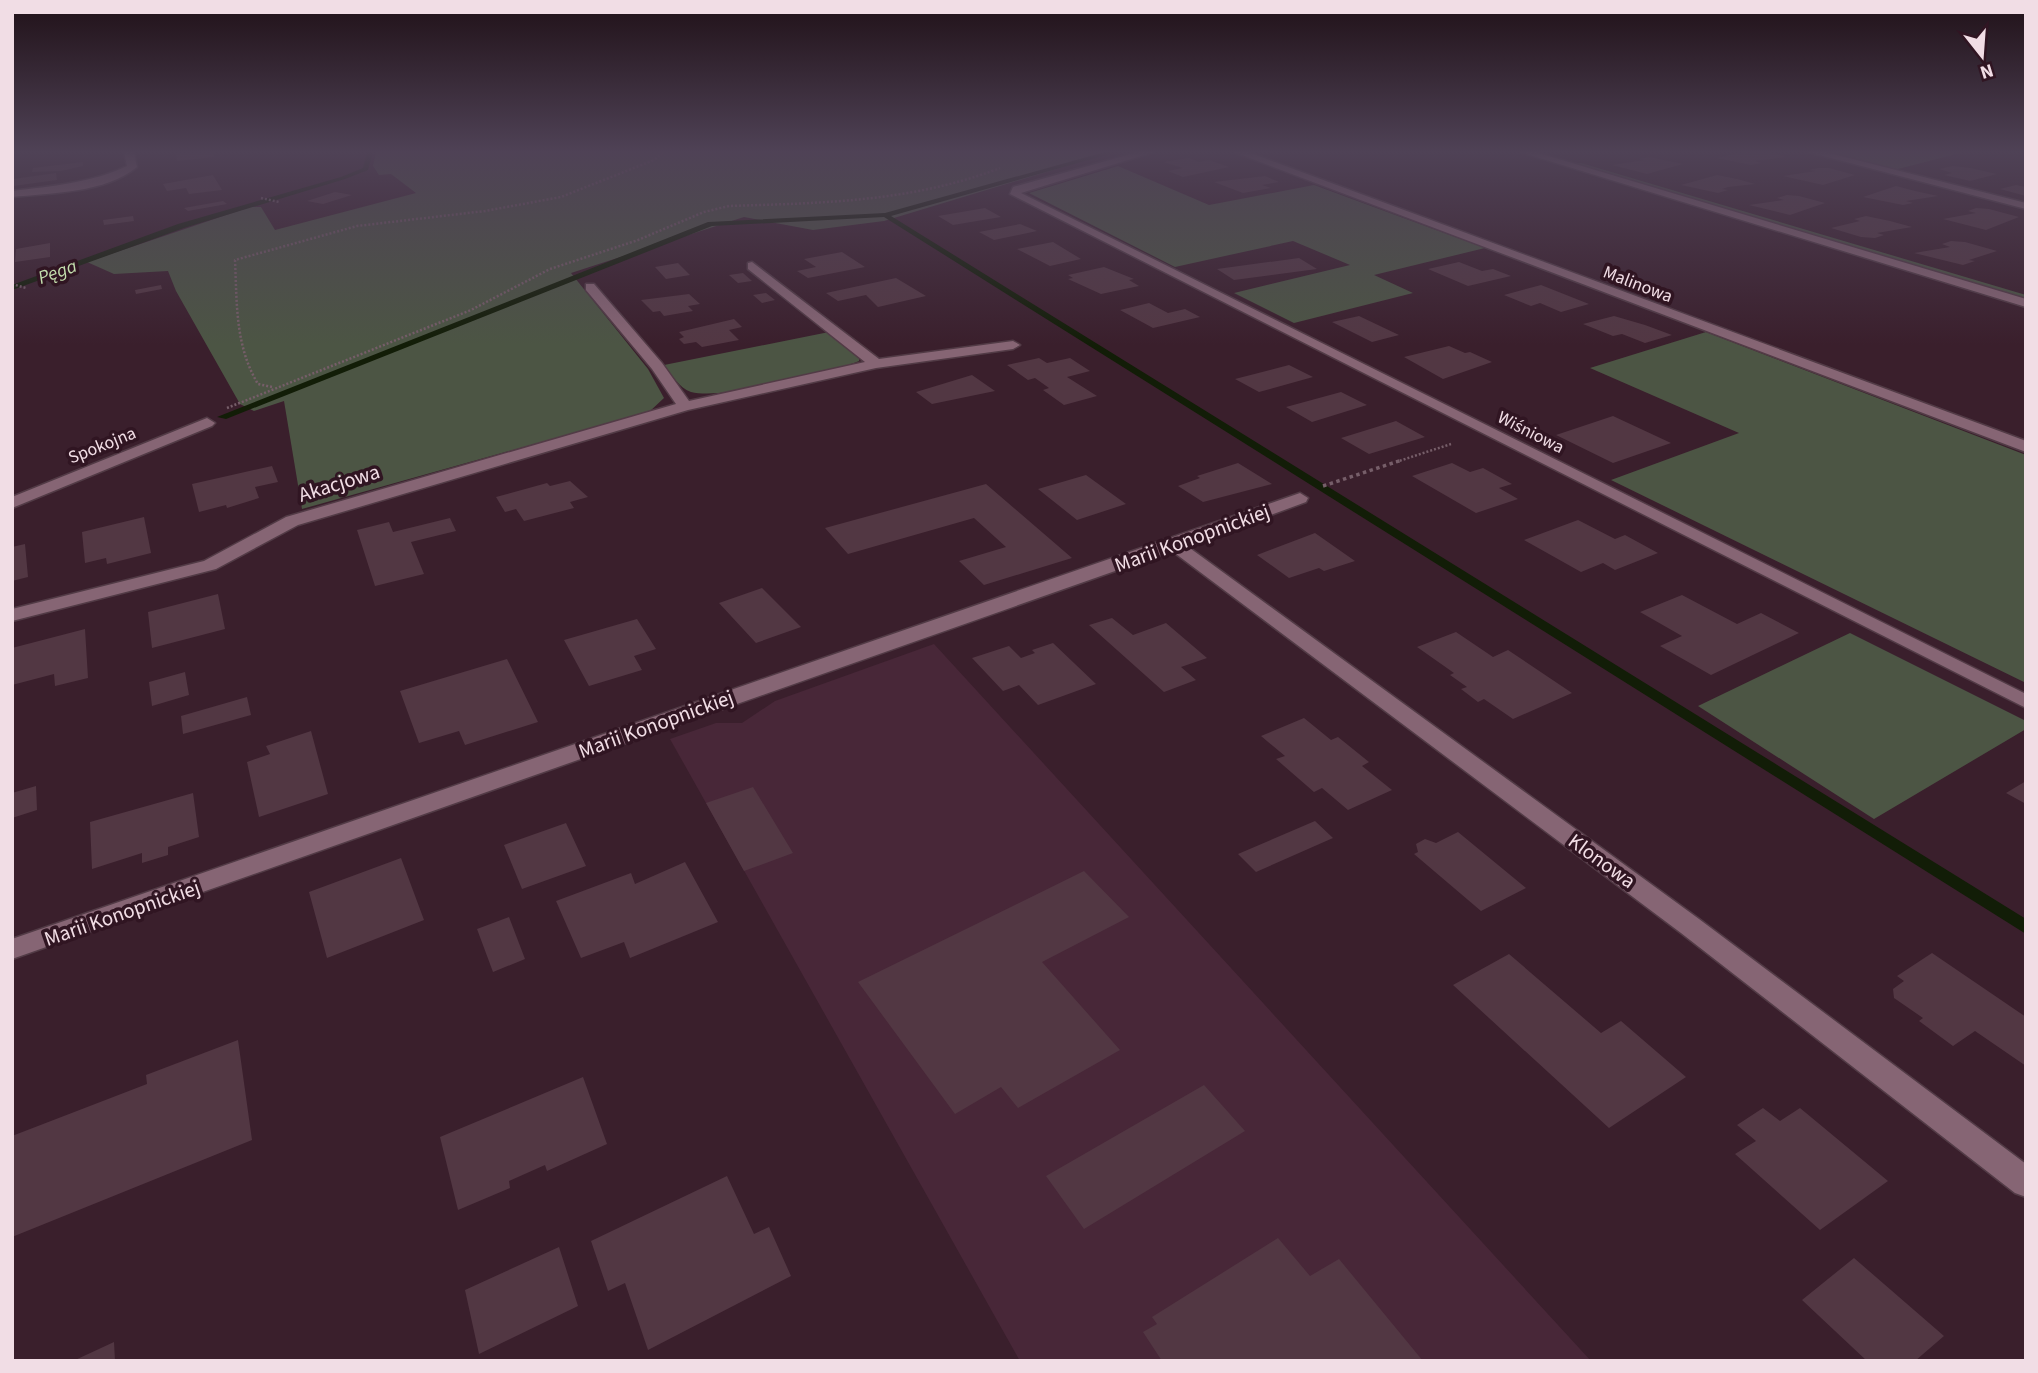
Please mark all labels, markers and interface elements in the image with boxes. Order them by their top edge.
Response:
north arrow [1947,21,2017,91]
text: N [1977,56,1997,86]
water label: Pęga [34,253,81,292]
street label: Malinowa [1599,260,1676,309]
street label: Wiśniowa [1493,405,1568,460]
street label: Spokojna [65,421,140,470]
street label: Akacjowa [295,456,383,510]
street label: Marii Konopnickiej [1110,496,1274,580]
street label: Marii Konopnickiej [574,682,738,766]
street label: Klonowa [1562,826,1642,896]
street label: Marii Konopnickiej [40,872,204,954]

